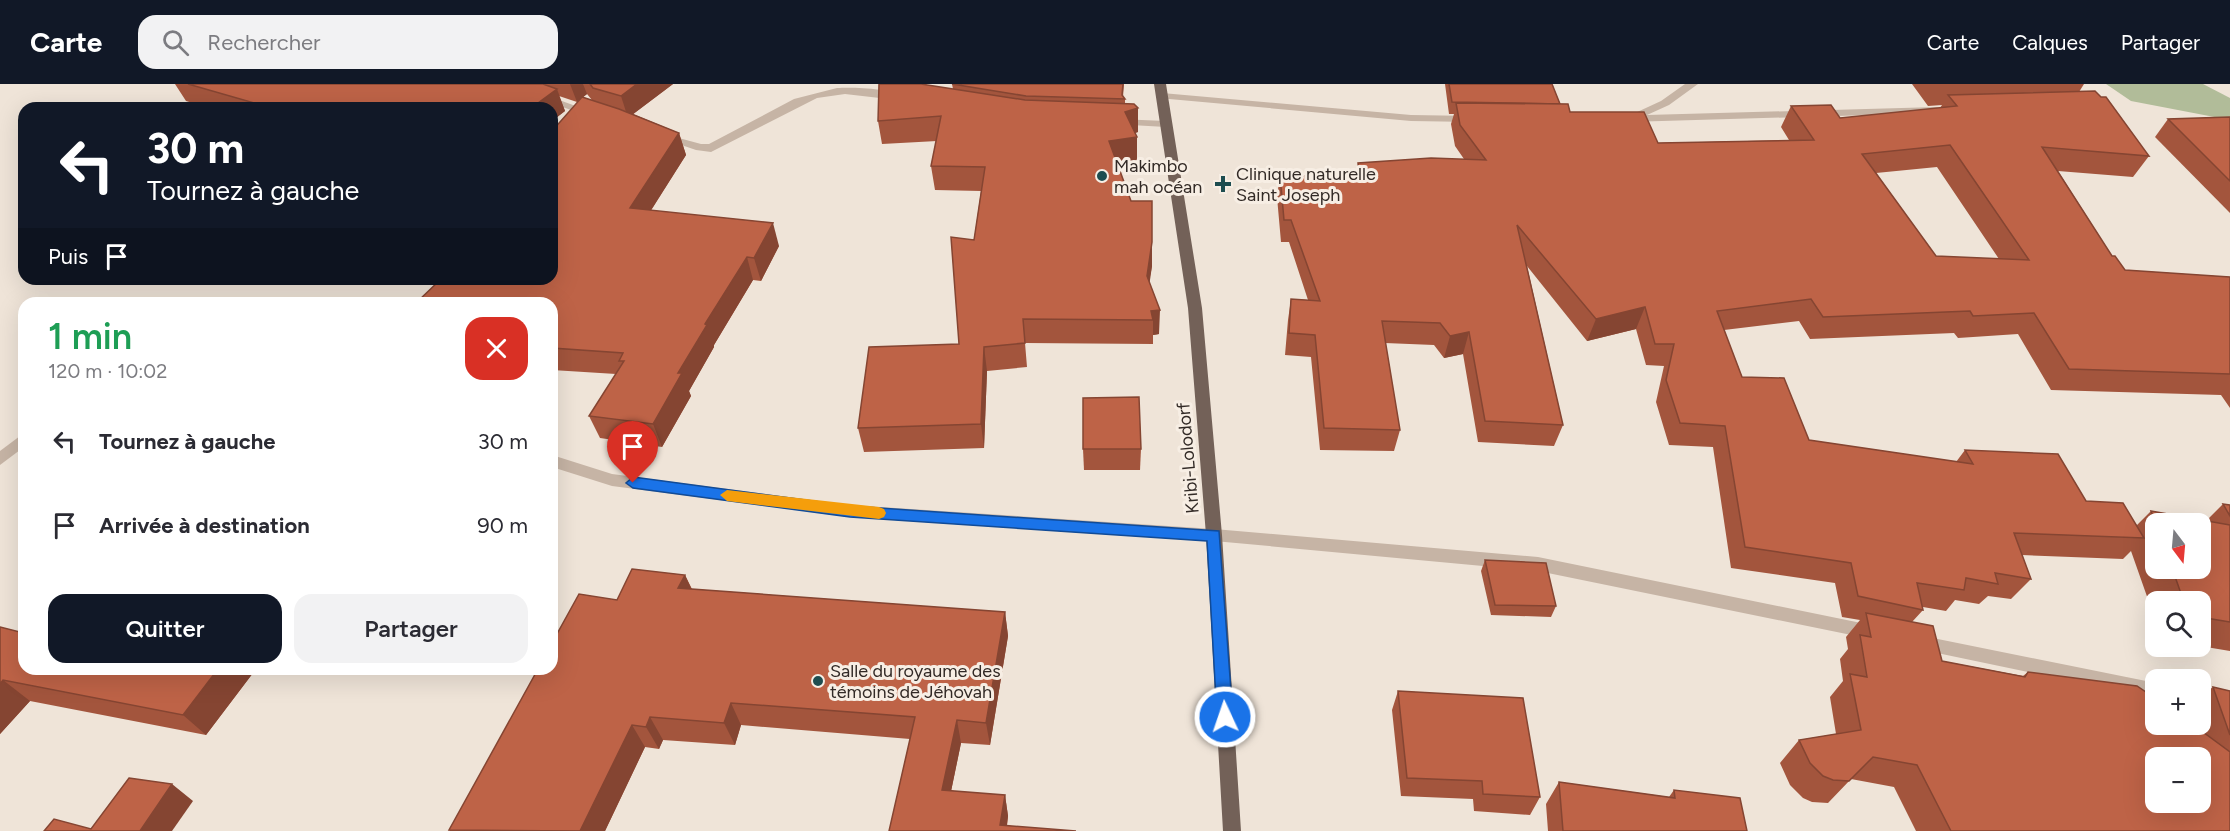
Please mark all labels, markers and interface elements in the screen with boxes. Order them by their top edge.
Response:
search box [138,15,558,69]
text: Carte [30,25,102,59]
icon: search [159,26,192,59]
text: Rechercher [207,29,320,56]
text: Carte [1927,30,1979,55]
text: Calques [2012,30,2088,55]
text: Partager [2121,30,2200,55]
text: 30 m [147,123,244,174]
icon: left [48,126,126,204]
place label: Makimbo mah océan [1114,155,1202,198]
place label: Clinique naturelle Saint Joseph [1236,163,1376,206]
marker: Makimbo mah océan [1095,169,1109,183]
text: Tournez à gauche [147,174,359,207]
marker: Clinique naturelle Saint Joseph [1214,175,1232,193]
icon: arrive [100,240,133,273]
text: Puis [48,243,88,270]
text: 1 min [48,315,132,358]
button: close [465,317,528,380]
text: 120 m · 10:02 [48,359,167,383]
street label: Kribi-Lolodorf [1172,401,1204,514]
pin [607,421,658,483]
icon: left [48,425,81,458]
text: Tournez à gauche [99,428,275,455]
text: 30 m [478,428,528,455]
icon: arrive [616,430,649,463]
icon: arrive [48,509,81,542]
text: Arrivée à destination [99,512,310,539]
text: 90 m [477,512,528,539]
north arrow [2145,513,2211,579]
map controls [2145,513,2211,813]
button: search [2145,591,2211,657]
button: Quitter [48,594,282,663]
button: Partager [294,594,528,663]
place label: Salle du royaume des témoins de Jéhovah [830,660,1001,703]
button: + [2145,669,2211,735]
marker: Salle du royaume des témoins de Jéhovah [811,674,825,688]
position arrow [1193,685,1257,749]
button: − [2145,747,2211,813]

